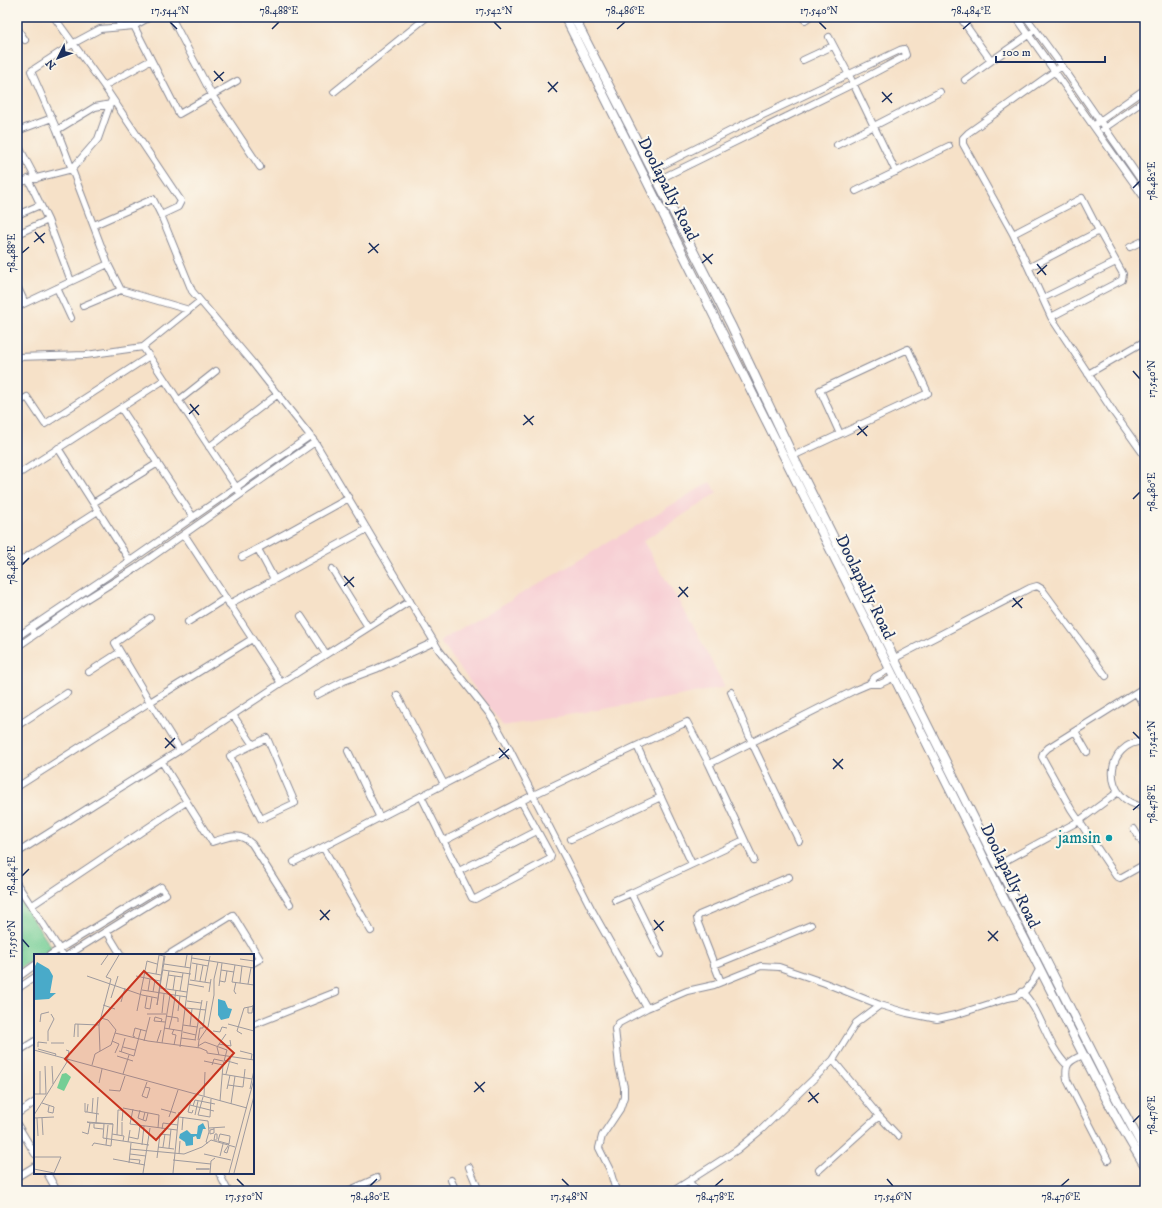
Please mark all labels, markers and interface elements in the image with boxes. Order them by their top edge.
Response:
text: 17.544°N [151,5,189,17]
text: 78.488°E [260,5,298,17]
text: 17.542°N [475,5,513,17]
text: 78.486°E [606,5,645,17]
text: 17.540°N [800,5,838,17]
text: 78.484°E [951,5,991,17]
north arrow [38,38,78,78]
scale bar [996,38,1105,64]
text: 100 m [1002,45,1031,60]
text: N [43,56,60,72]
street label: Doolapally Road [632,133,704,245]
text: 78.482°E [1146,162,1158,200]
text: 78.488°E [6,234,18,272]
text: 17.540°N [1146,360,1158,398]
text: 78.480°E [1146,472,1158,512]
street label: Doolapally Road [830,531,900,644]
text: 78.486°E [6,546,18,585]
text: 17.542°N [1146,720,1158,758]
text: 78.478°E [1146,785,1158,823]
street label: Doolapally Road [975,820,1045,933]
place label: jamsin [1055,827,1101,849]
marker: jamsin [1104,833,1114,843]
text: 78.484°E [6,856,18,896]
text: 17.550°N [6,920,18,958]
inset map [34,954,254,1174]
text: 78.476°E [1146,1096,1158,1134]
text: 17.550°N [225,1191,263,1203]
text: 78.480°E [350,1191,390,1203]
text: 17.548°N [550,1191,588,1203]
text: 78.478°E [696,1191,734,1203]
text: 17.546°N [874,1191,912,1203]
text: 78.476°E [1042,1191,1080,1203]

